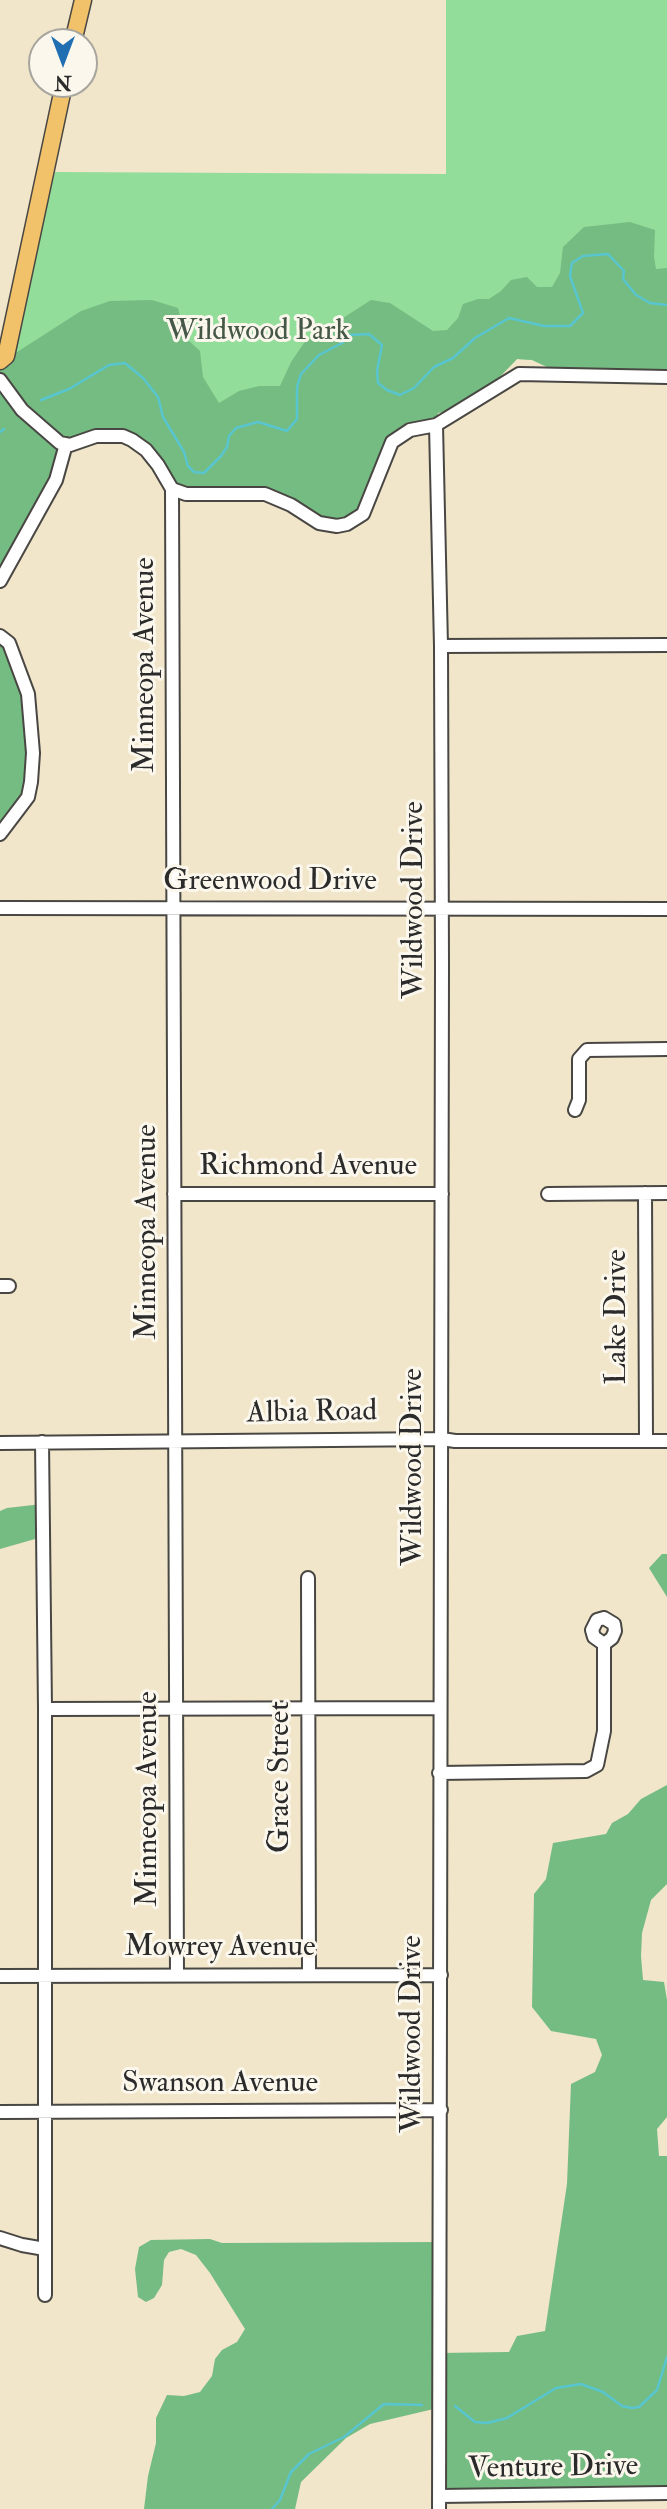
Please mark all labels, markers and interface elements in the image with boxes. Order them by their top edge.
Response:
north arrow [28,28,98,98]
text: N [55,70,72,94]
park label: Wildwood Park [166,315,350,351]
street label: Minneopa Avenue [129,557,165,773]
street label: Wildwood Drive [398,801,434,999]
street label: Greenwood Drive [163,865,377,901]
street label: Minneopa Avenue [131,1124,167,1340]
street label: Richmond Avenue [199,1150,417,1186]
street label: Lake Drive [601,1249,637,1385]
street label: Wildwood Drive [397,1368,433,1566]
street label: Albia Road [246,1395,378,1433]
street label: Minneopa Avenue [132,1691,168,1907]
street label: Grace Street [264,1701,300,1853]
street label: Mowrey Avenue [124,1931,316,1967]
street label: Wildwood Drive [396,1935,432,2133]
street label: Swanson Avenue [122,2067,318,2103]
street label: Venture Drive [467,2450,639,2488]

